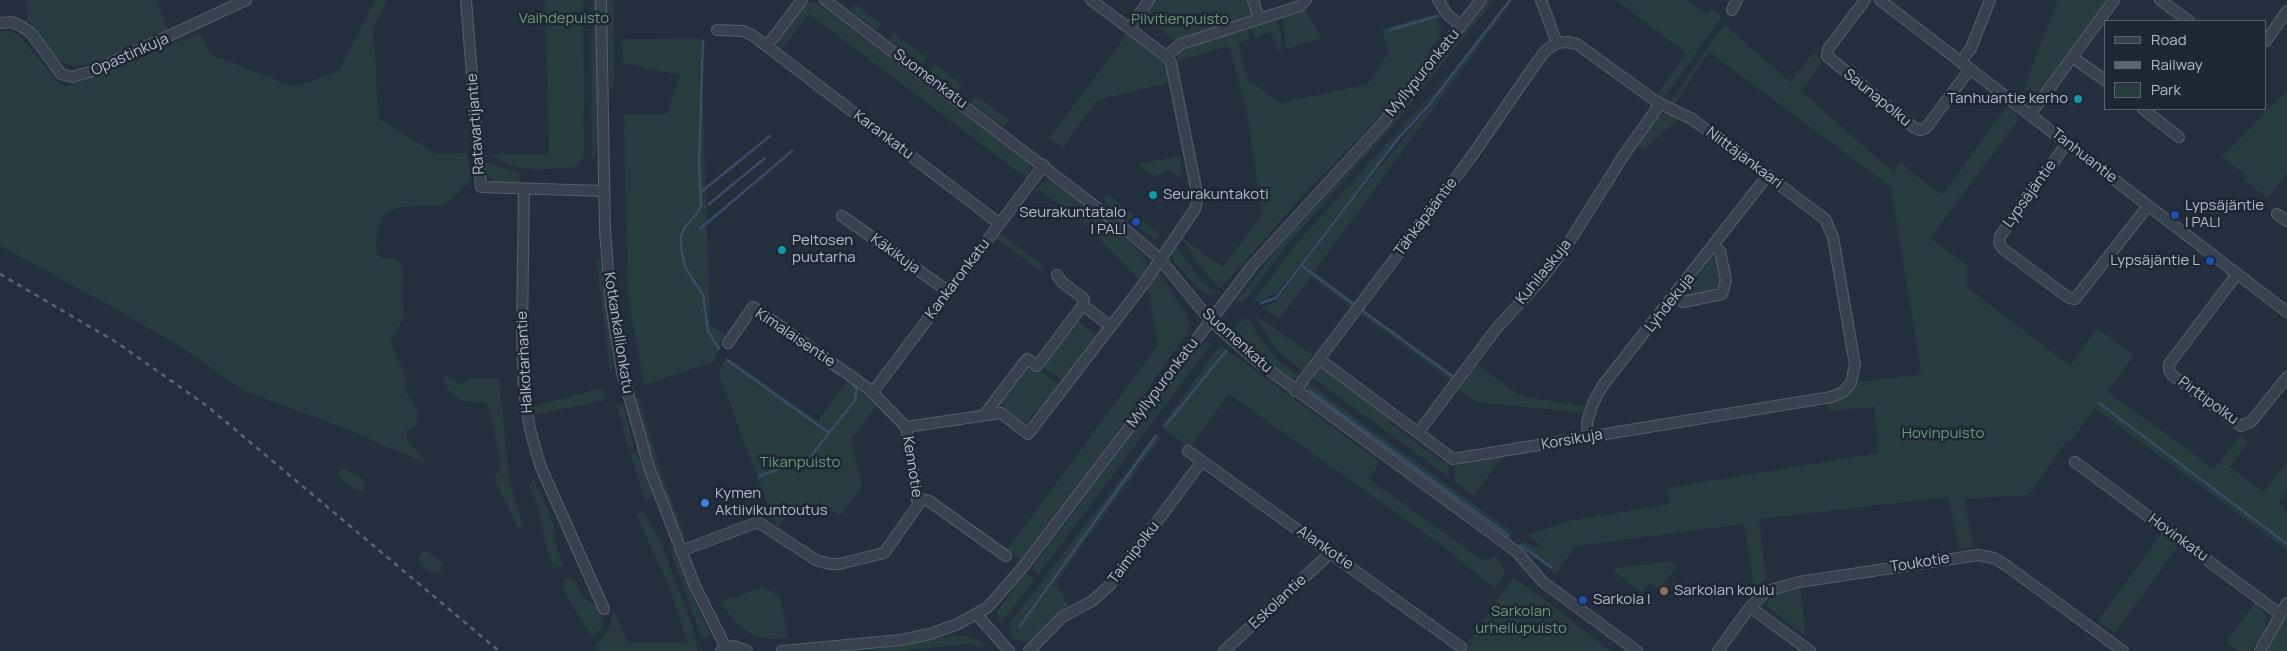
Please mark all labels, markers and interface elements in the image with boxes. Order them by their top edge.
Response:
park label: Vaihdepuisto [519,10,609,28]
park label: Pilvitienpuisto [1131,11,1229,29]
legend [2104,20,2267,110]
street label: Myllypuronkatu [1382,26,1464,120]
text: Road [2151,29,2187,50]
street label: Opastinkuja [89,30,171,80]
street label: Suomenkatu [890,45,970,113]
text: Railway [2151,54,2203,75]
street label: Saunapolku [1840,65,1914,131]
street label: Ratavartijantie [463,73,489,175]
text: Park [2151,79,2181,100]
place label: Tanhuantie kerho [1947,90,2068,108]
marker: Tanhuantie kerho [2072,93,2084,105]
street label: Karankatu [850,107,916,163]
street label: Niittäjänkaari [1702,124,1786,192]
street label: Tanhuantie [2048,125,2120,187]
street label: Lypsäjäntie [1999,157,2061,231]
street label: Tähkäpääntie [1391,174,1461,260]
place label: Seurakuntakoti [1163,186,1269,204]
marker: Seurakuntakoti [1147,189,1159,201]
place label: Lypsäjäntie I PALI [2185,197,2264,232]
place label: Seurakuntatalo I PALI [1019,204,1126,239]
marker: Lypsäjäntie I PALI [2169,209,2181,221]
marker: Seurakuntatalo I PALI [1130,216,1142,228]
street label: Käkikuja [867,230,923,278]
place label: Peltosen puutarha [792,232,856,267]
street label: Kankaronkatu [922,235,994,323]
street label: Kuhilaskuja [1513,236,1575,308]
marker: Peltosen puutarha [776,244,788,256]
place label: Lypsäjäntie L [2110,252,2200,270]
marker: Lypsäjäntie L [2204,255,2216,267]
street label: Lyhdekuja [1641,270,1699,336]
street label: Kotkankallionkatu [600,271,636,395]
street label: Kimalaisentie [752,305,838,371]
street label: Suomenkatu [1198,305,1276,377]
street label: Halkotarhantie [513,310,537,414]
street label: Myllypuronkatu [1124,335,1202,431]
street label: Pirttipolku [2174,373,2242,429]
park label: Hovinpuisto [1902,425,1984,443]
street label: Korsikuja [1540,426,1604,454]
street label: Kennotie [898,435,926,499]
park label: Tikanpuisto [760,454,840,472]
place label: Kymen Aktiivikuntoutus [715,485,828,520]
marker: Kymen Aktiivikuntoutus [699,497,711,509]
street label: Hovinkatu [2145,510,2211,566]
street label: Taimipolku [1105,518,1163,588]
street label: Alankotie [1293,522,1357,574]
street label: Toukotie [1889,549,1951,577]
street label: Eskolantie [1246,571,1310,633]
place label: Sarkolan koulu [1674,582,1774,600]
marker: Sarkolan koulu [1658,585,1670,597]
place label: Sarkola I [1593,591,1650,609]
marker: Sarkola I [1577,594,1589,606]
park label: Sarkolan urheilupuisto [1475,603,1567,638]

